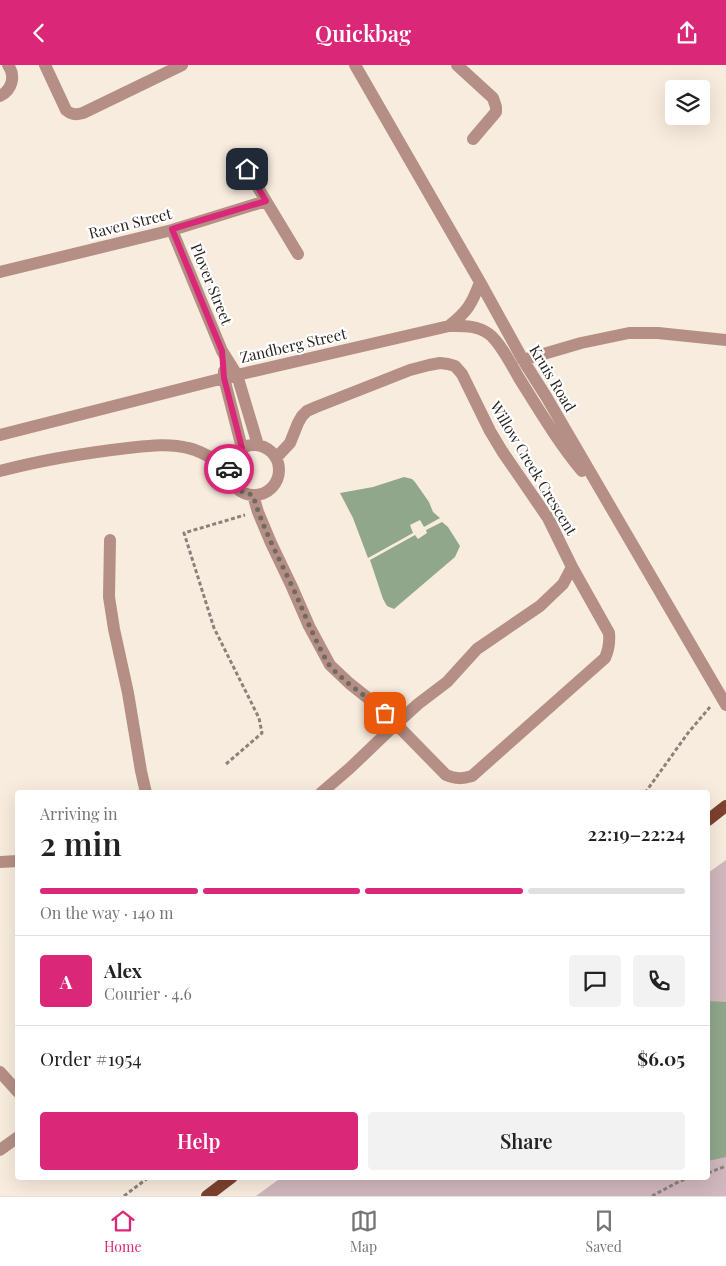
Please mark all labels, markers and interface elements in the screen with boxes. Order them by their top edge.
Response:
text: Quickbag [315,18,411,48]
icon: back [25,19,53,47]
icon: share [673,19,701,47]
map controls [665,80,710,125]
button: layers [665,80,710,125]
pin [226,148,268,190]
icon: home [233,155,261,183]
street label: Raven Street [86,203,174,243]
street label: Plover Street [187,240,238,328]
street label: Zandberg Street [238,323,349,367]
street label: Kruis Road [525,341,581,415]
street label: Willow Creek Crescent [486,396,582,539]
courier [204,444,254,494]
icon: car [215,455,243,483]
pin [364,692,406,734]
icon: bag [371,699,399,727]
text: Arriving in [40,803,118,824]
text: 22:19–22:24 [588,820,685,846]
text: 2 min [40,821,122,864]
text: On the way · 140 m [40,902,173,923]
button: chat [569,955,621,1007]
button: phone [633,955,685,1007]
text: Alex [104,957,142,983]
text: A [60,968,72,994]
text: Courier · 4.6 [104,983,192,1004]
text: Order #1954 [40,1045,142,1071]
text: $6.05 [637,1045,685,1071]
button: Help [40,1112,358,1170]
button: Share [368,1112,685,1170]
tab: Home [104,1207,142,1256]
tab: Map [350,1207,378,1256]
tab: Saved [586,1207,622,1256]

